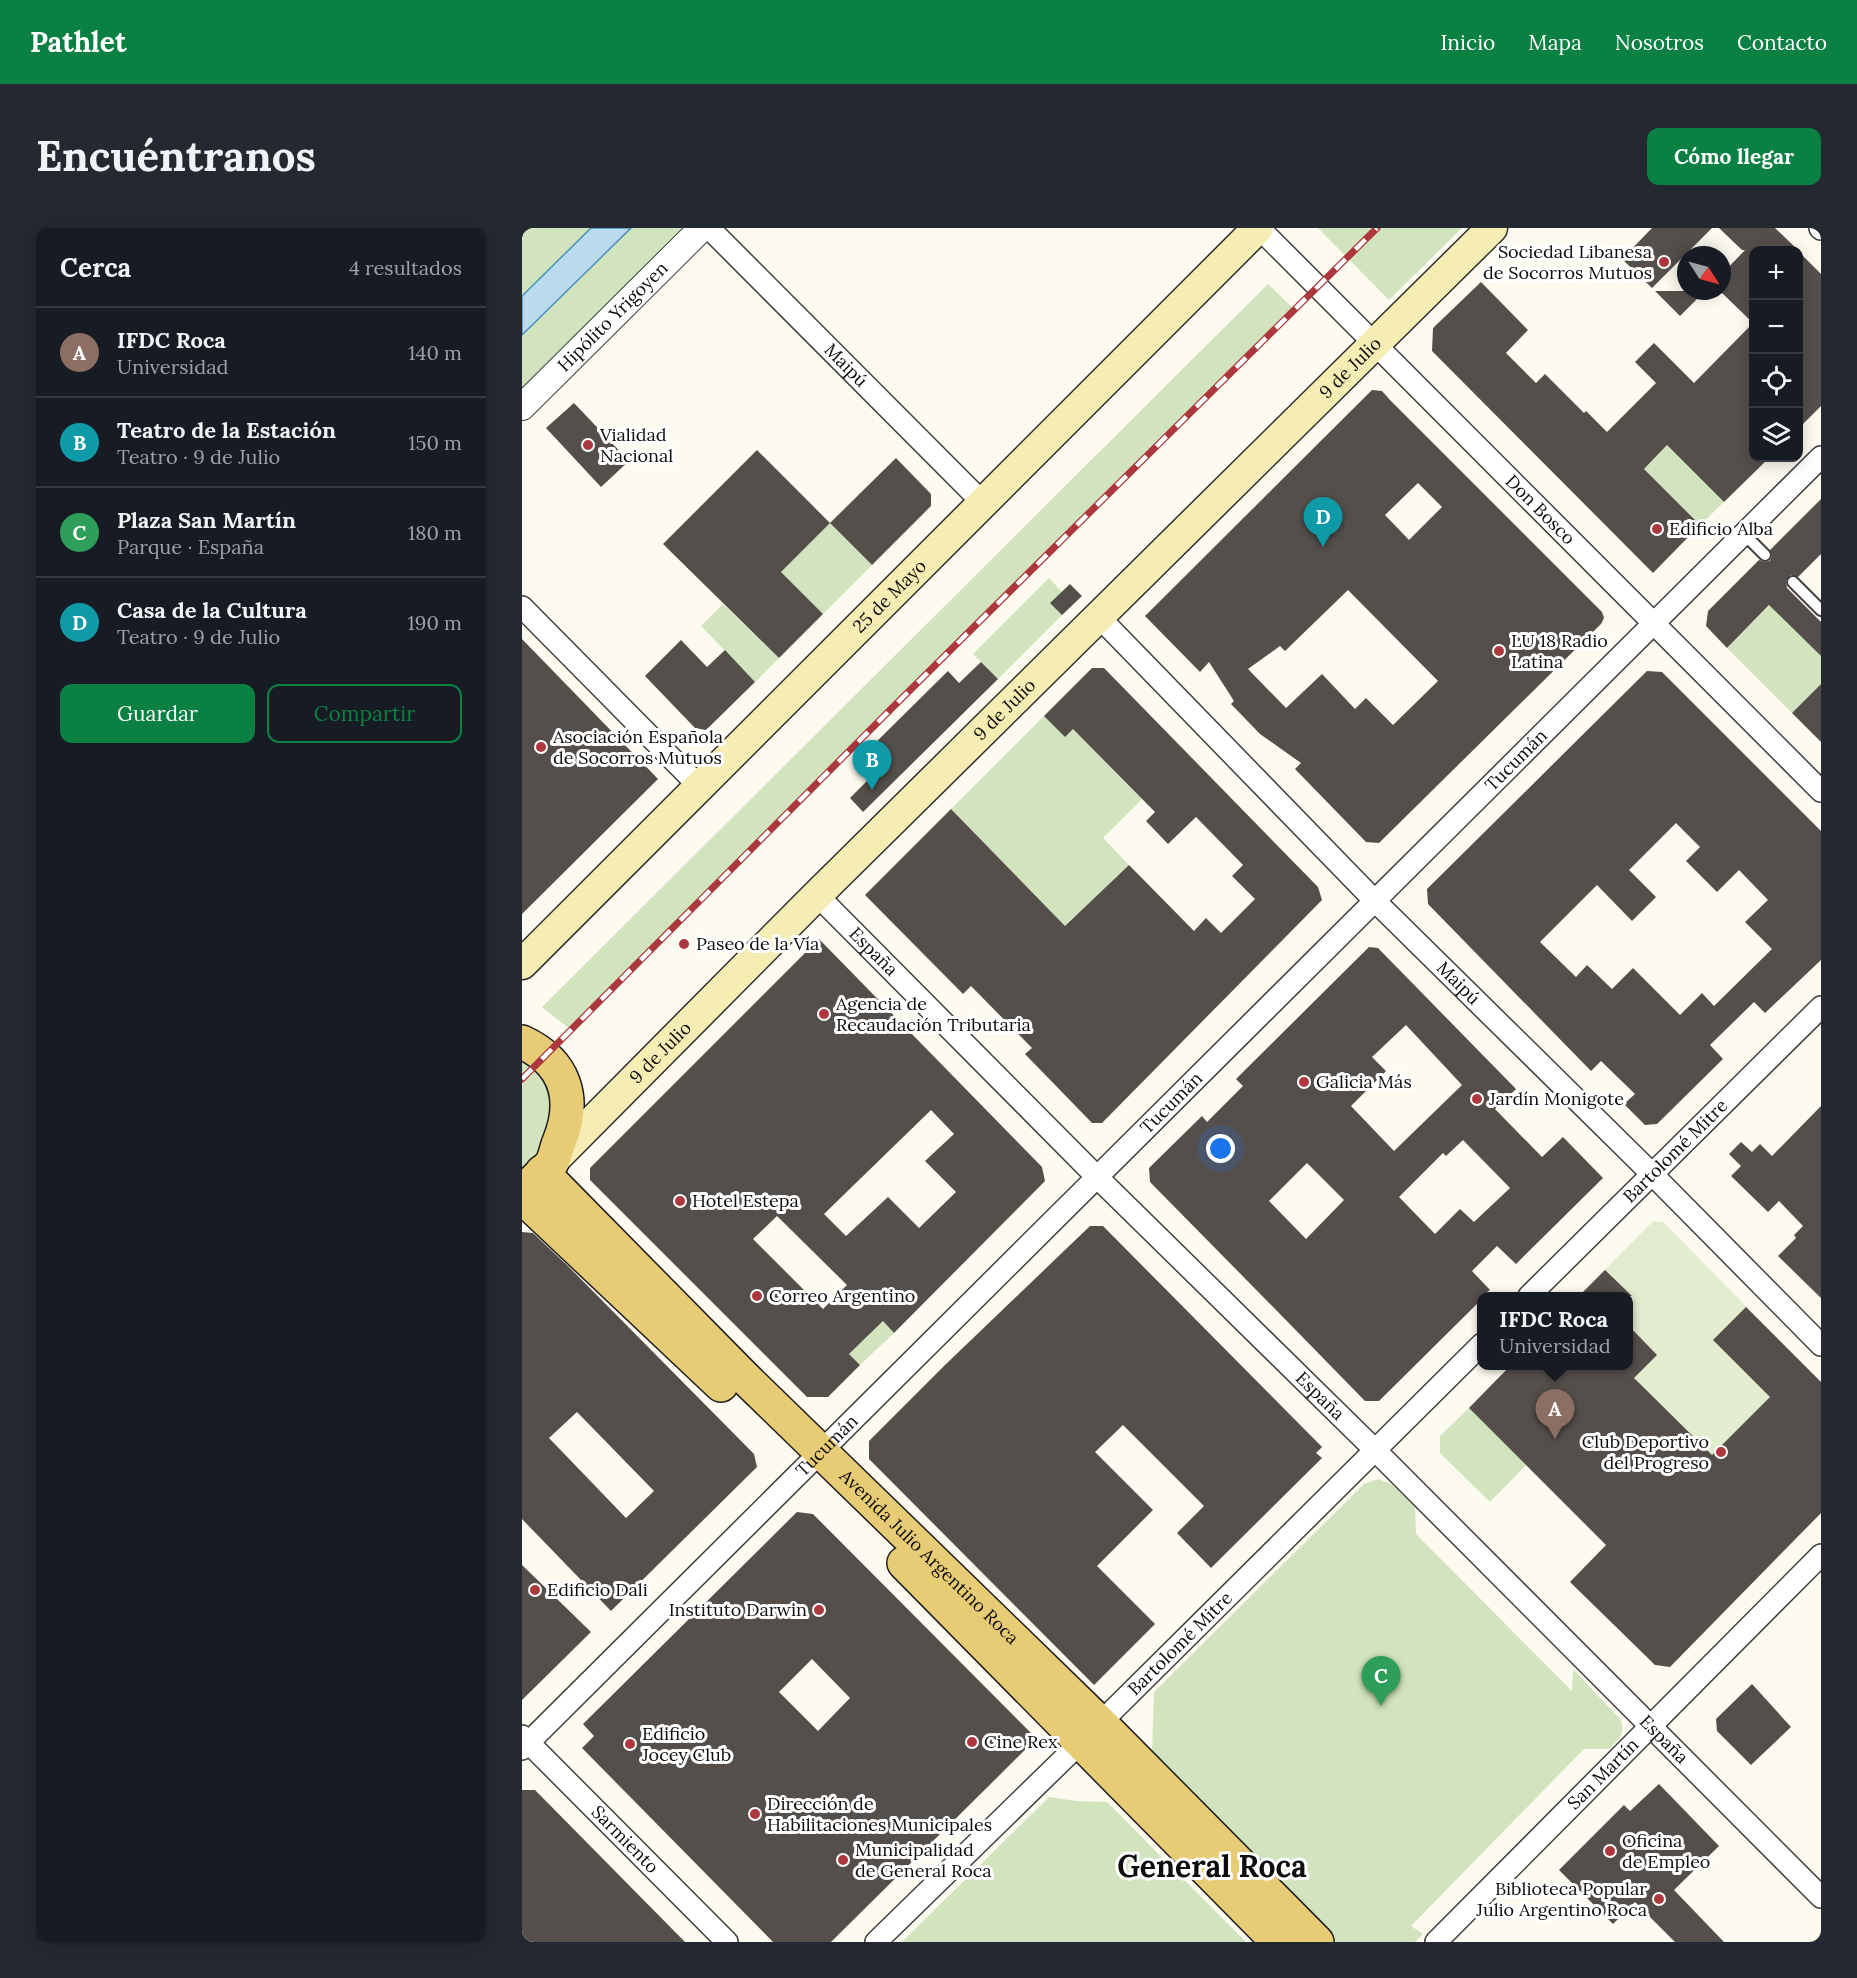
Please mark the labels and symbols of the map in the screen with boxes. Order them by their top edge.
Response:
place label: Sociedad Libanesa de Socorros Mutuos [1483,240,1652,284]
north arrow [1677,246,1731,300]
marker: Sociedad Libanesa de Socorros Mutuos [1657,255,1671,269]
street label: Hipólito Yrigoyen [552,257,672,376]
street label: 9 de Julio [1314,332,1386,403]
street label: Maipú [820,338,873,392]
place label: Vialidad Nacional [599,423,673,467]
marker: Vialidad Nacional [581,438,595,452]
street label: Don Bosco [1501,469,1580,549]
pin: D [1304,498,1342,547]
place label: Edificio Alba [1669,517,1773,540]
marker: Edificio Alba [1650,522,1664,536]
street label: 25 de Mayo [848,554,931,638]
place label: LU 18 Radio Latina [1511,629,1608,673]
marker: LU 18 Radio Latina [1492,644,1506,658]
street label: 9 de Julio [968,673,1040,745]
street label: Tucumán [1480,724,1552,796]
place label: Asociación Española de Socorros Mutuos [552,725,723,769]
marker: Asociación Española de Socorros Mutuos [534,740,548,754]
pin: B [852,740,892,790]
street label: España [844,922,903,981]
place label: Paseo de la Vía [696,932,819,955]
marker: Paseo de la Vía [677,937,691,951]
street label: Maipú [1432,956,1486,1010]
place label: Agencia de Recaudación Tributaria [835,992,1031,1036]
marker: Agencia de Recaudación Tributaria [817,1007,831,1021]
street label: 9 de Julio [624,1016,696,1088]
street label: Tucumán [1135,1067,1207,1139]
place label: Galicia Más [1316,1070,1412,1093]
marker: Galicia Más [1297,1075,1311,1089]
place label: Jardín Monigote [1488,1087,1624,1110]
marker: Jardín Monigote [1470,1092,1484,1106]
street label: Bartolomé Mitre [1618,1094,1732,1208]
your location [1206,1134,1235,1163]
place label: Hotel Estepa [692,1189,799,1212]
marker: Hotel Estepa [673,1194,687,1208]
place label: Correo Argentino [769,1284,915,1307]
marker: Correo Argentino [750,1289,764,1303]
street label: España [1291,1367,1350,1425]
pin: A [1536,1390,1574,1439]
street label: Tucumán [791,1409,863,1481]
place label: Club Deportivo del Progreso [1582,1430,1709,1474]
marker: Club Deportivo del Progreso [1714,1445,1728,1459]
street label: Avenida Julio Argentino Roca [834,1464,1024,1649]
place label: Edificio Dali [547,1578,648,1601]
marker: Edificio Dali [528,1583,542,1597]
street label: Bartolomé Mitre [1123,1586,1237,1700]
place label: Instituto Darwin [669,1598,807,1621]
marker: Instituto Darwin [812,1603,826,1617]
pin: C [1362,1656,1400,1706]
street label: España [1635,1710,1693,1768]
place label: Edificio Jocey Club [641,1722,731,1766]
place label: Cine Rex [984,1730,1058,1753]
street label: San Martín [1562,1733,1643,1814]
marker: Cine Rex [965,1735,979,1749]
marker: Edificio Jocey Club [623,1737,637,1751]
place label: Dirección de Habilitaciones Municipales [767,1792,992,1836]
street label: Sarmiento [587,1800,664,1878]
marker: Dirección de Habilitaciones Municipales [748,1807,762,1821]
place label: Oficina de Empleo [1622,1829,1710,1873]
place label: Municipalidad de General Roca [855,1838,992,1882]
marker: Oficina de Empleo [1603,1844,1617,1858]
district label: General Roca [1117,1847,1307,1885]
marker: Municipalidad de General Roca [836,1853,850,1867]
place label: Biblioteca Popular Julio Argentino Roca [1475,1877,1647,1921]
marker: Biblioteca Popular Julio Argentino Roca [1652,1892,1666,1906]

